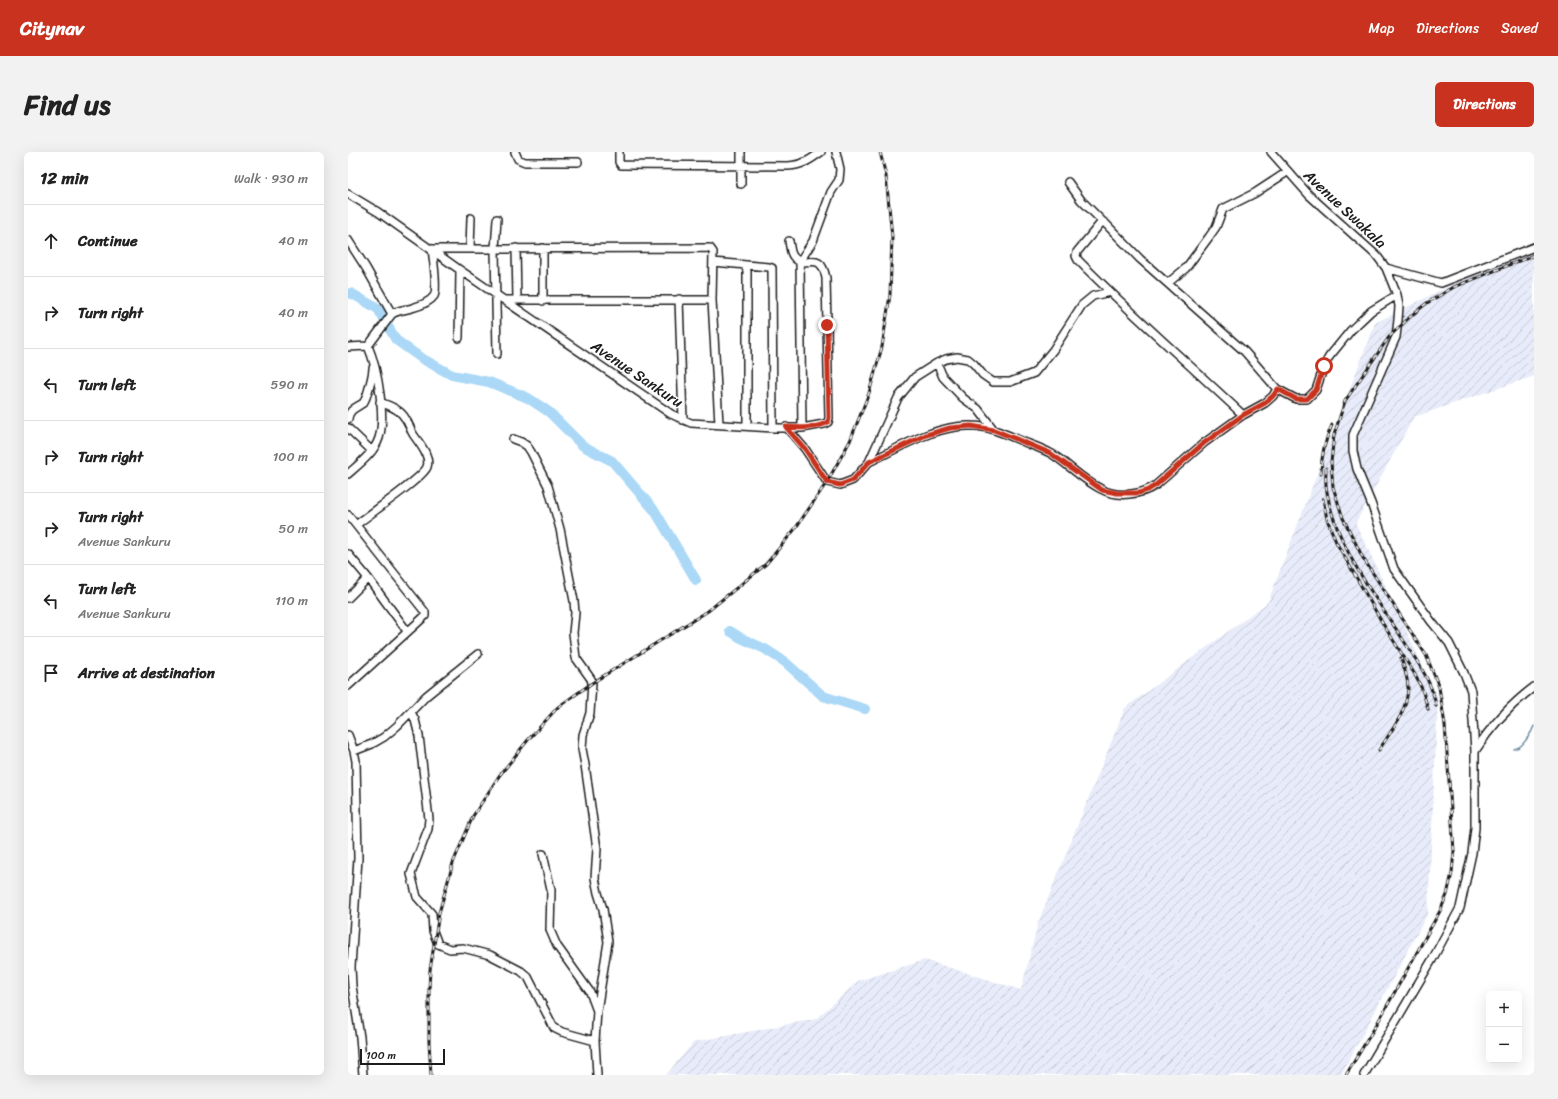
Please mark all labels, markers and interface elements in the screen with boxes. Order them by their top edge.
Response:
text: Citynav [20,12,84,45]
text: Map [1368,16,1394,41]
text: Directions [1416,16,1479,41]
text: Saved [1501,16,1538,41]
text: Find us [24,80,111,129]
button: Directions [1435,82,1534,127]
text: 12 min [40,163,88,193]
street label: Avenue Swakala [1296,163,1393,255]
text: Walk · 930 m [234,167,308,190]
text: Continue [78,228,138,254]
text: 40 m [278,229,308,252]
icon: ahead [40,230,62,252]
text: Turn right [78,300,143,326]
text: 40 m [278,301,308,324]
icon: right [40,302,62,324]
route end [818,316,836,334]
street label: Avenue Sankuru [585,333,689,415]
route start [1315,357,1333,375]
text: Turn left [78,372,136,398]
text: 590 m [270,373,308,396]
icon: left [40,374,62,396]
text: Turn right [78,444,143,470]
text: 100 m [273,445,308,468]
icon: right [40,446,62,468]
text: Turn right [78,504,143,530]
text: 50 m [278,517,308,540]
icon: right [40,518,62,540]
text: Avenue Sankuru [78,530,171,553]
text: Turn left [78,576,136,602]
text: 110 m [275,589,308,612]
icon: left [40,590,62,612]
text: Avenue Sankuru [78,602,171,625]
text: Arrive at destination [78,660,215,686]
icon: arrive [40,662,62,684]
map controls [1486,991,1522,1063]
button: + [1486,991,1522,1027]
button: − [1486,1027,1522,1063]
text: 100 m [366,1046,396,1065]
scale bar [360,1047,445,1066]

